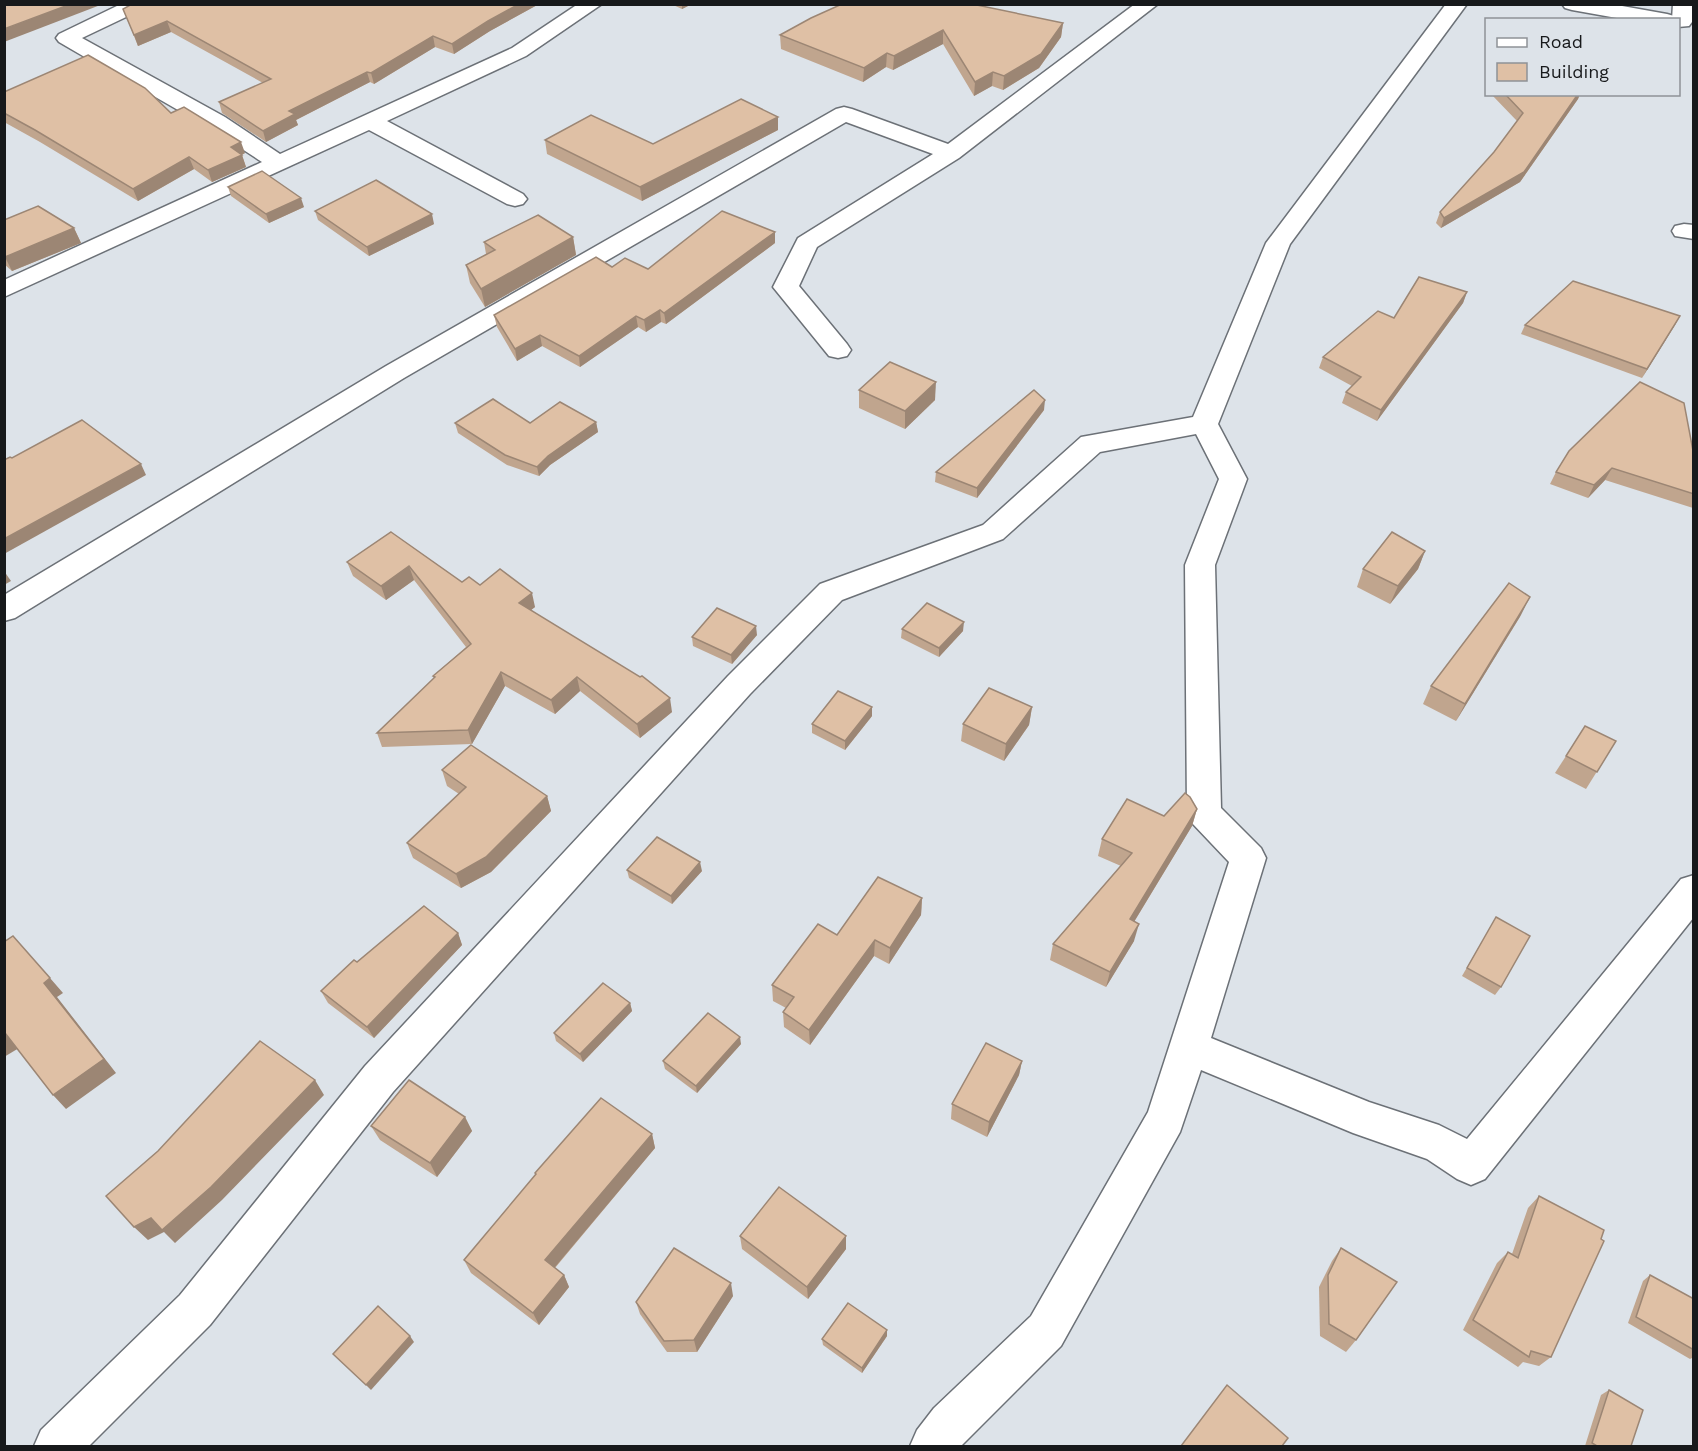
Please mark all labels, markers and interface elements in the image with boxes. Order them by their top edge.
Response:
legend [1485,18,1680,96]
text: Road [1539,31,1583,52]
text: Building [1539,61,1609,82]

